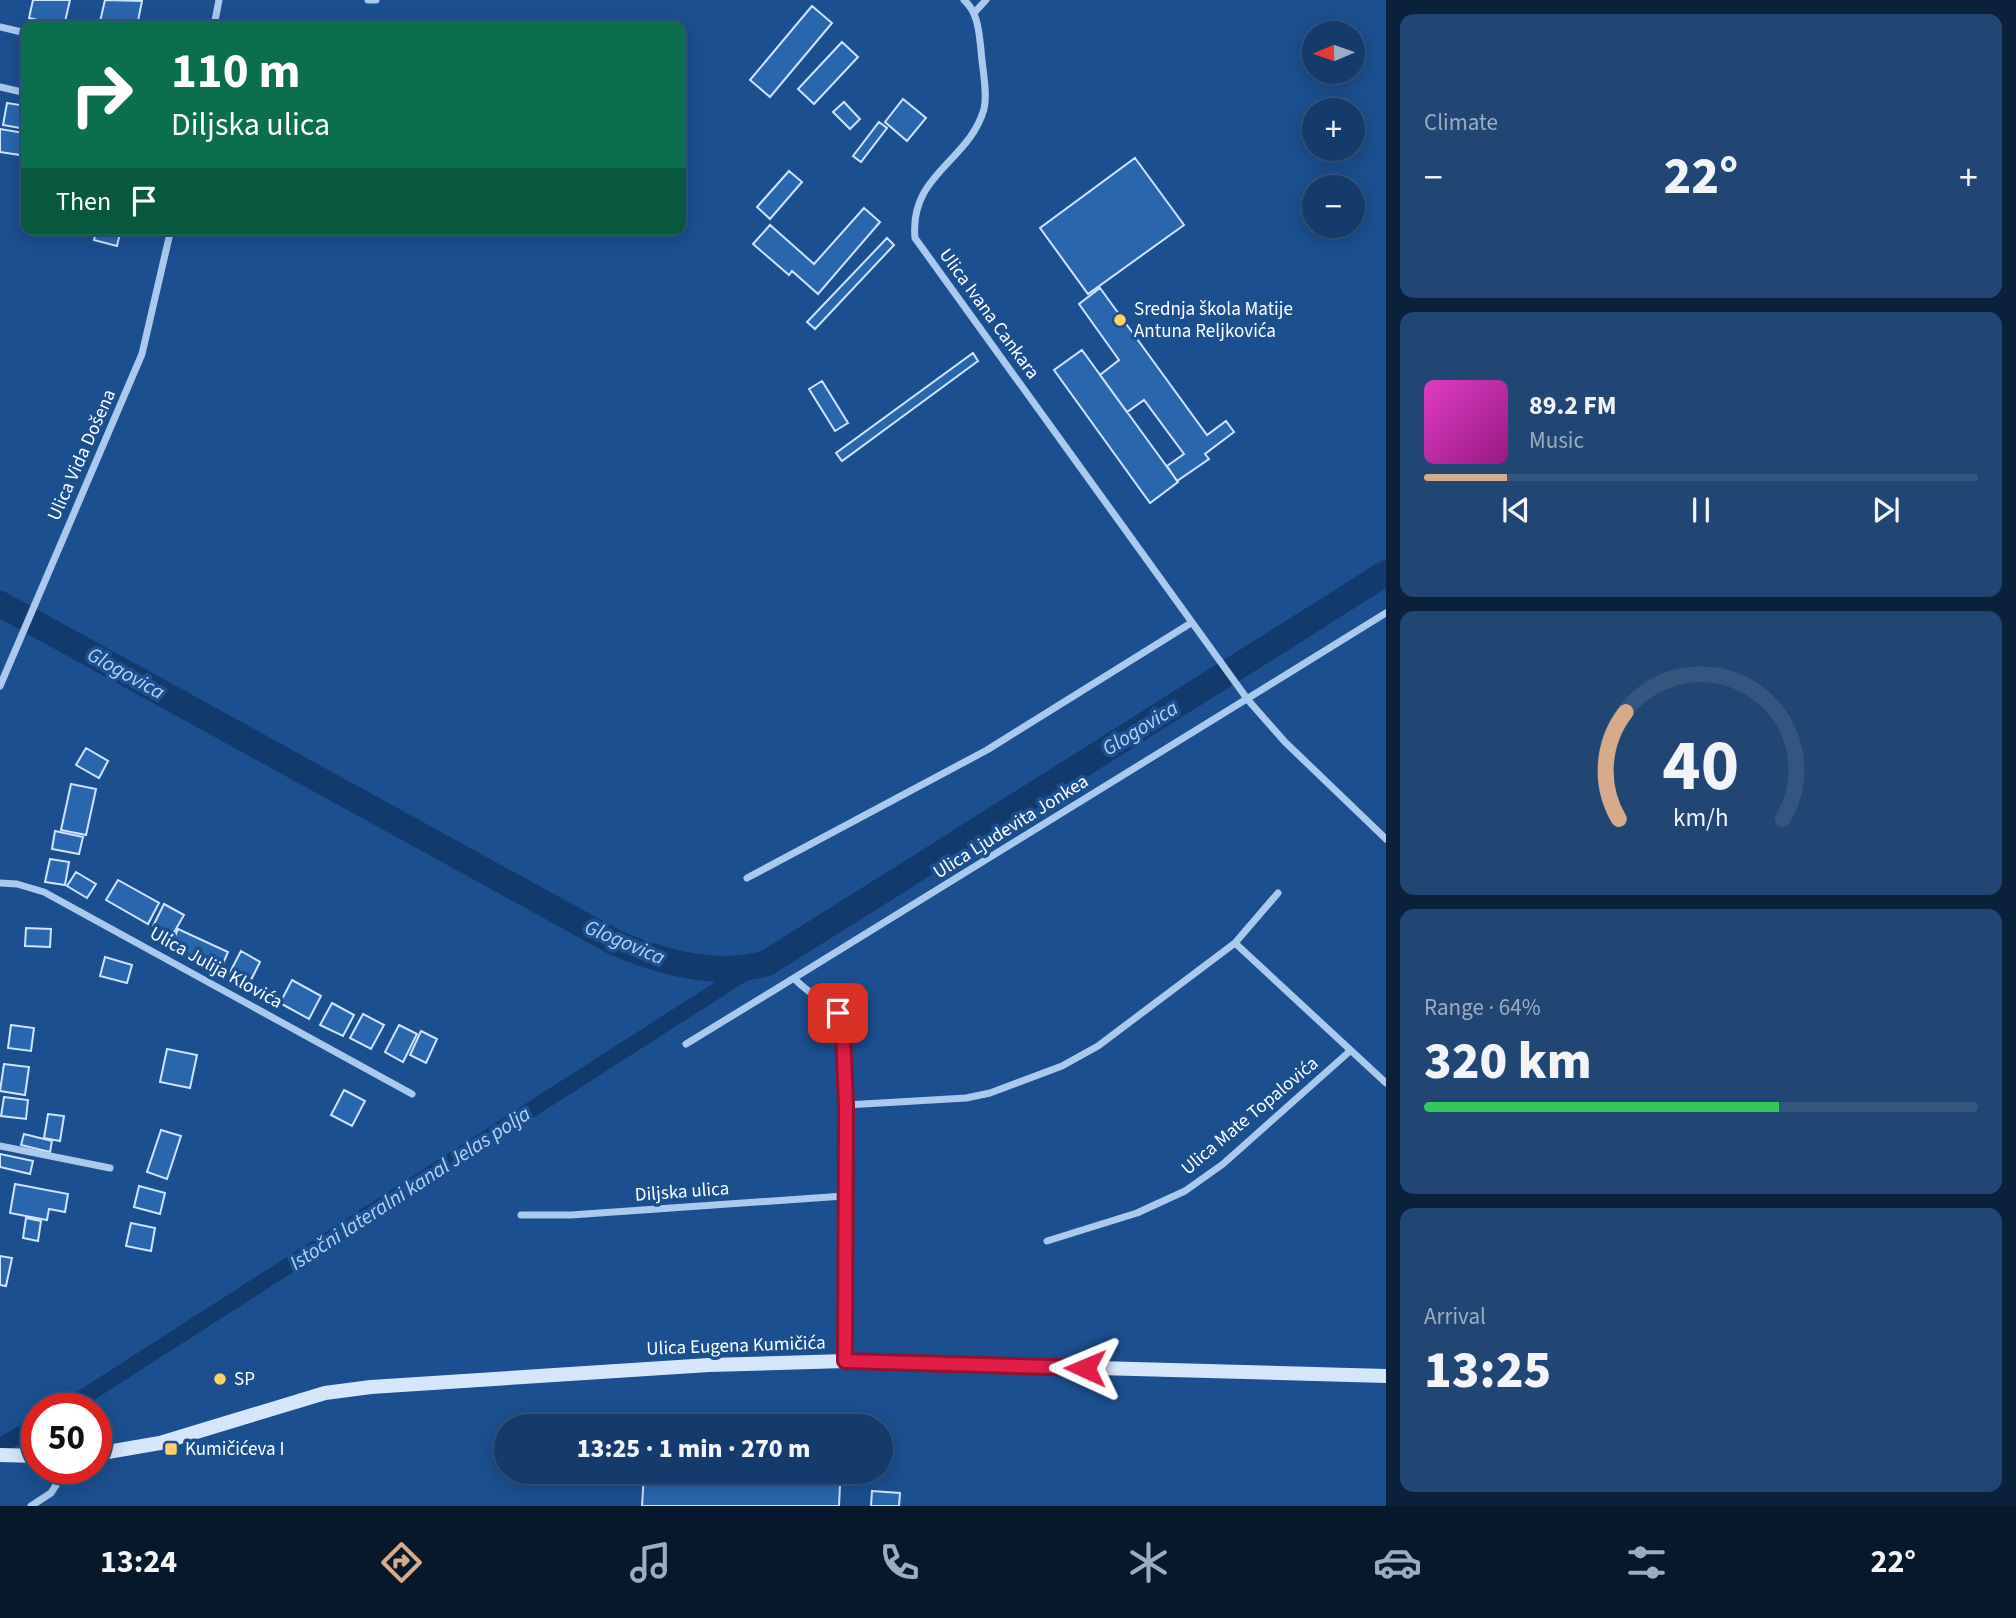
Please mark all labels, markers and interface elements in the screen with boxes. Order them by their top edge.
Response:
north arrow [1302,21,1365,84]
map controls [1302,21,1365,238]
text: 110 m [171,37,300,107]
icon: right [56,49,147,140]
button: + [1302,98,1365,161]
text: Diljska ulica [171,102,330,148]
text: Climate [1424,106,1498,139]
text: 22° [1664,140,1738,214]
text: − [1424,151,1443,205]
text: + [1959,151,1978,205]
button: − [1302,175,1365,238]
icon: arrive [125,182,163,220]
text: Then [56,183,111,220]
street label: Ulica Ivana Cankara [932,243,1046,385]
place label: Srednja škola Matije Antuna Reljkovića [1134,296,1293,345]
marker: Srednja škola Matije Antuna Reljkovića [1112,312,1128,328]
street label: Ulica Vida Došena [41,385,123,525]
text: 89.2 FM [1529,387,1617,424]
text: Music [1529,424,1584,457]
icon: previous [1497,491,1535,529]
icon: pause [1682,491,1720,529]
icon: next [1867,491,1905,529]
water label: Glogovica [82,639,170,707]
water label: Glogovica [1096,693,1184,763]
text: 40 [1663,714,1739,818]
street label: Ulica Ljudevita Jonkea [928,768,1094,886]
text: km/h [1673,800,1729,836]
water label: Glogovica [580,912,670,972]
street label: Ulica Julija Klovića [145,920,287,1016]
pin [808,983,868,1043]
text: Range · 64% [1424,991,1541,1024]
icon: arrive [819,994,857,1032]
text: 320 km [1424,1025,1592,1099]
street label: Ulica Mate Topalovića [1175,1050,1325,1182]
water label: Istočni lateralni kanal Jelas polja [284,1099,536,1277]
street label: Diljska ulica [634,1175,730,1209]
text: Arrival [1424,1300,1486,1333]
street label: Ulica Eugena Kumičića [646,1329,826,1363]
position arrow [1048,1331,1122,1405]
text: 13:25 [1424,1334,1551,1408]
place label: SP [234,1366,255,1393]
marker: SP [212,1371,228,1387]
speed limit sign: 50 [21,1393,112,1484]
text: 13:25 · 1 min · 270 m [577,1430,810,1467]
place label: Kumičićeva I [185,1436,285,1463]
marker: Kumičićeva I [163,1441,179,1457]
icon: directions [377,1538,426,1587]
icon: music [626,1538,675,1587]
icon: phone [875,1538,924,1587]
icon: climate [1124,1538,1173,1587]
icon: car [1373,1538,1422,1587]
icon: filters [1622,1538,1671,1587]
text: 13:24 [100,1539,177,1585]
text: 22° [1870,1539,1916,1585]

